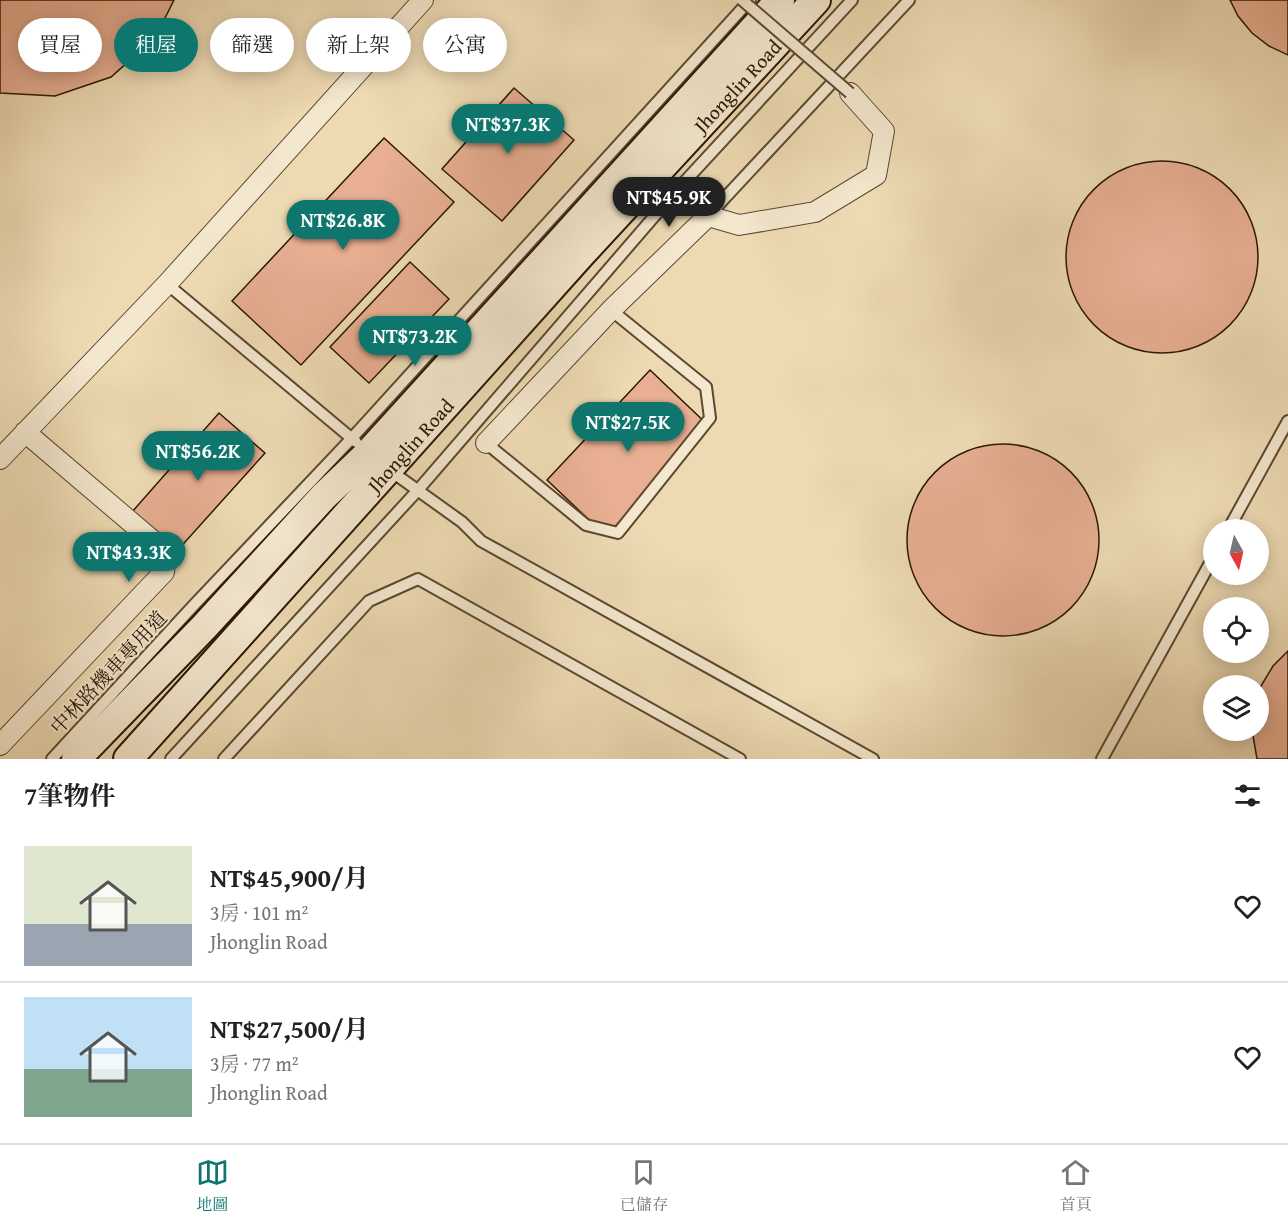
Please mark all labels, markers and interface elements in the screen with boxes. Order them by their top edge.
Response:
chip: 買屋 [18,18,102,72]
chip: 租屋 [114,18,198,72]
chip: 篩選 [210,18,294,72]
chip: 新上架 [306,18,411,72]
chip: 公寓 [423,18,507,72]
street label: Jhonglin Road [684,32,788,141]
pin: NT$37.3K [446,104,570,155]
text: NT$37.3K [466,109,550,138]
pin: NT$45.9K [607,177,731,228]
text: NT$45.9K [627,182,711,211]
pin: NT$26.8K [281,200,405,251]
text: NT$26.8K [301,205,385,234]
pin: NT$73.2K [353,316,477,367]
text: NT$73.2K [373,321,457,350]
street label: Jhonglin Road [358,391,460,501]
pin: NT$27.5K [566,402,690,453]
text: NT$27.5K [586,407,670,436]
pin: NT$56.2K [136,431,260,482]
text: NT$56.2K [156,436,240,465]
north arrow [1203,519,1269,585]
map controls [1203,519,1269,741]
pin: NT$43.3K [67,532,191,583]
text: NT$43.3K [87,537,171,566]
button: locate [1203,597,1269,663]
street label: 中林路機車專用道 [43,604,173,740]
button: layers [1203,675,1269,741]
text: 7筆物件 [24,776,115,815]
icon: filters [1231,779,1264,812]
text: NT$45,900/月 [210,858,369,897]
icon: home [72,870,144,942]
icon: heart [1231,890,1264,923]
text: 3房 · 101 m² [210,898,308,927]
text: Jhonglin Road [210,927,328,956]
text: NT$27,500/月 [210,1009,369,1048]
icon: home [72,1021,144,1093]
icon: heart [1231,1041,1264,1074]
text: 3房 · 77 m² [210,1049,299,1078]
text: Jhonglin Road [210,1078,328,1107]
tab: 地圖 [196,1156,229,1216]
tab: 已儲存 [620,1156,668,1216]
tab: 首頁 [1059,1156,1092,1216]

